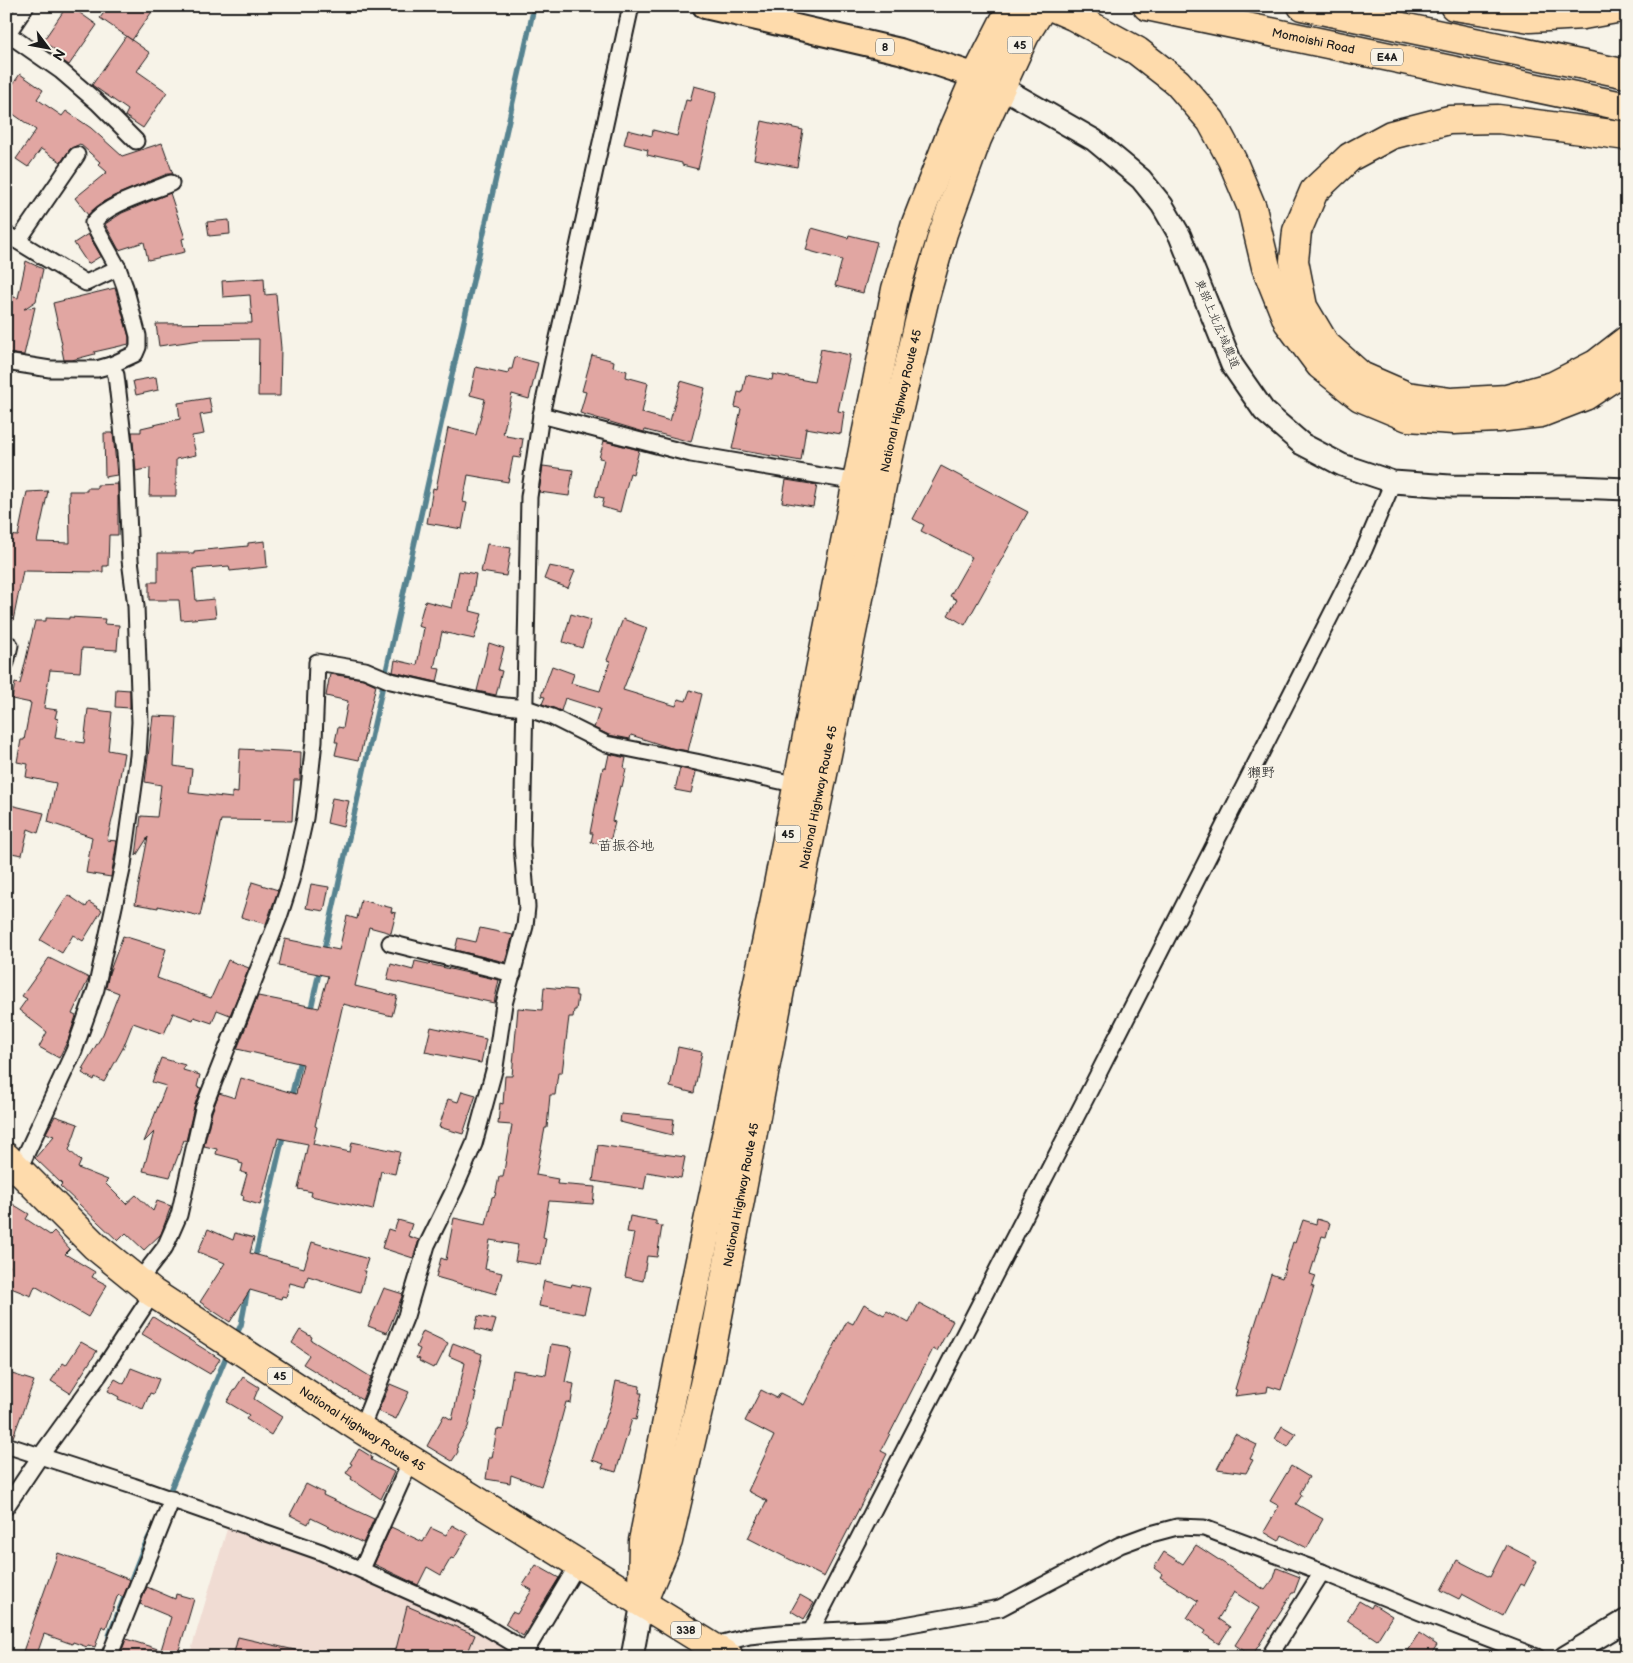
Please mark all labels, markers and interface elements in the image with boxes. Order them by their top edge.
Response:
north arrow [22,22,72,72]
street label: Momoishi Road [1270,25,1356,57]
road number: 45 [1008,36,1032,54]
road number: 8 [876,38,894,56]
text: N [49,46,69,64]
road number: E4A [1371,48,1403,66]
street label: 東部上北広域農道 [1191,277,1243,371]
street label: National Highway Route 45 [877,328,925,474]
street label: National Highway Route 45 [796,724,840,871]
district label: 獺野 [1247,764,1275,781]
road number: 45 [776,826,800,842]
district label: 苗振谷地 [598,837,654,854]
street label: National Highway Route 45 [720,1122,762,1268]
road number: 45 [268,1368,292,1384]
street label: National Highway Route 45 [296,1383,428,1474]
road number: 338 [671,1622,701,1638]

